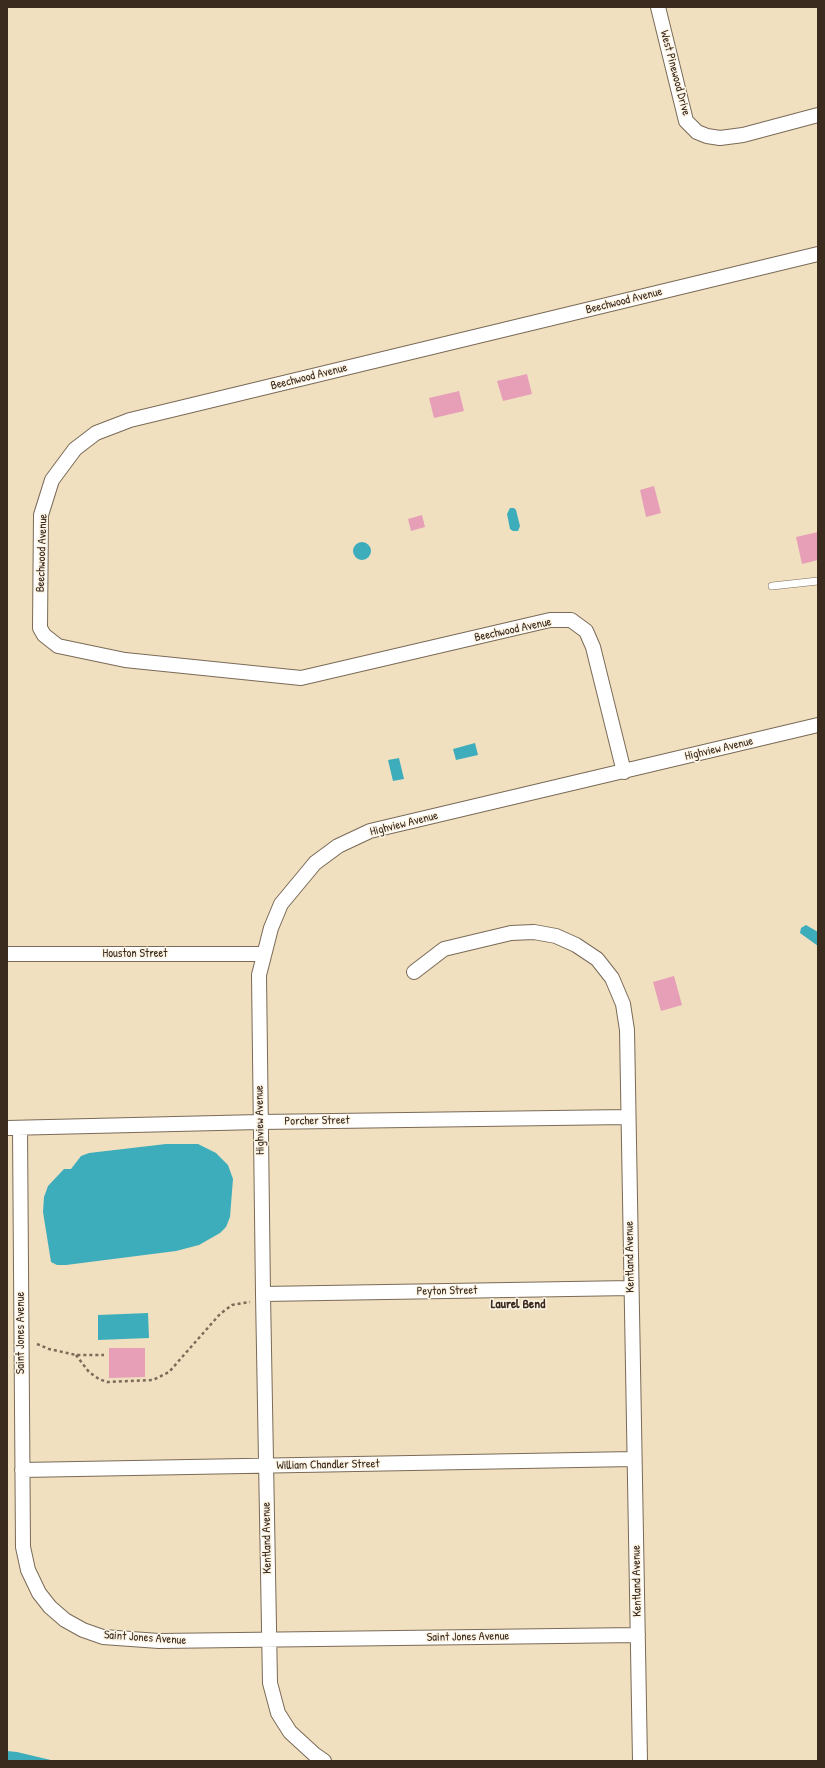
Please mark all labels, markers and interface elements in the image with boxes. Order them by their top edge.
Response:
street label: West Pinewood Drive [657,29,693,117]
street label: Beechwood Avenue [584,285,664,317]
street label: Beechwood Avenue [269,361,349,393]
street label: Beechwood Avenue [33,514,51,592]
street label: Beechwood Avenue [473,615,553,645]
street label: Highview Avenue [683,734,755,764]
street label: Highview Avenue [368,809,440,839]
street label: Houston Street [103,947,167,961]
street label: Highview Avenue [252,1085,268,1155]
street label: Porcher Street [284,1113,350,1129]
street label: Kentland Avenue [622,1221,638,1293]
street label: Peyton Street [417,1283,477,1299]
street label: Saint Jones Avenue [14,1292,28,1374]
district label: Laurel Bend [491,1297,545,1313]
street label: William Chandler Street [276,1457,380,1473]
street label: Kentland Avenue [259,1502,275,1574]
street label: Kentland Avenue [629,1545,645,1617]
street label: Saint Jones Avenue [103,1628,187,1648]
street label: Saint Jones Avenue [427,1629,509,1645]

